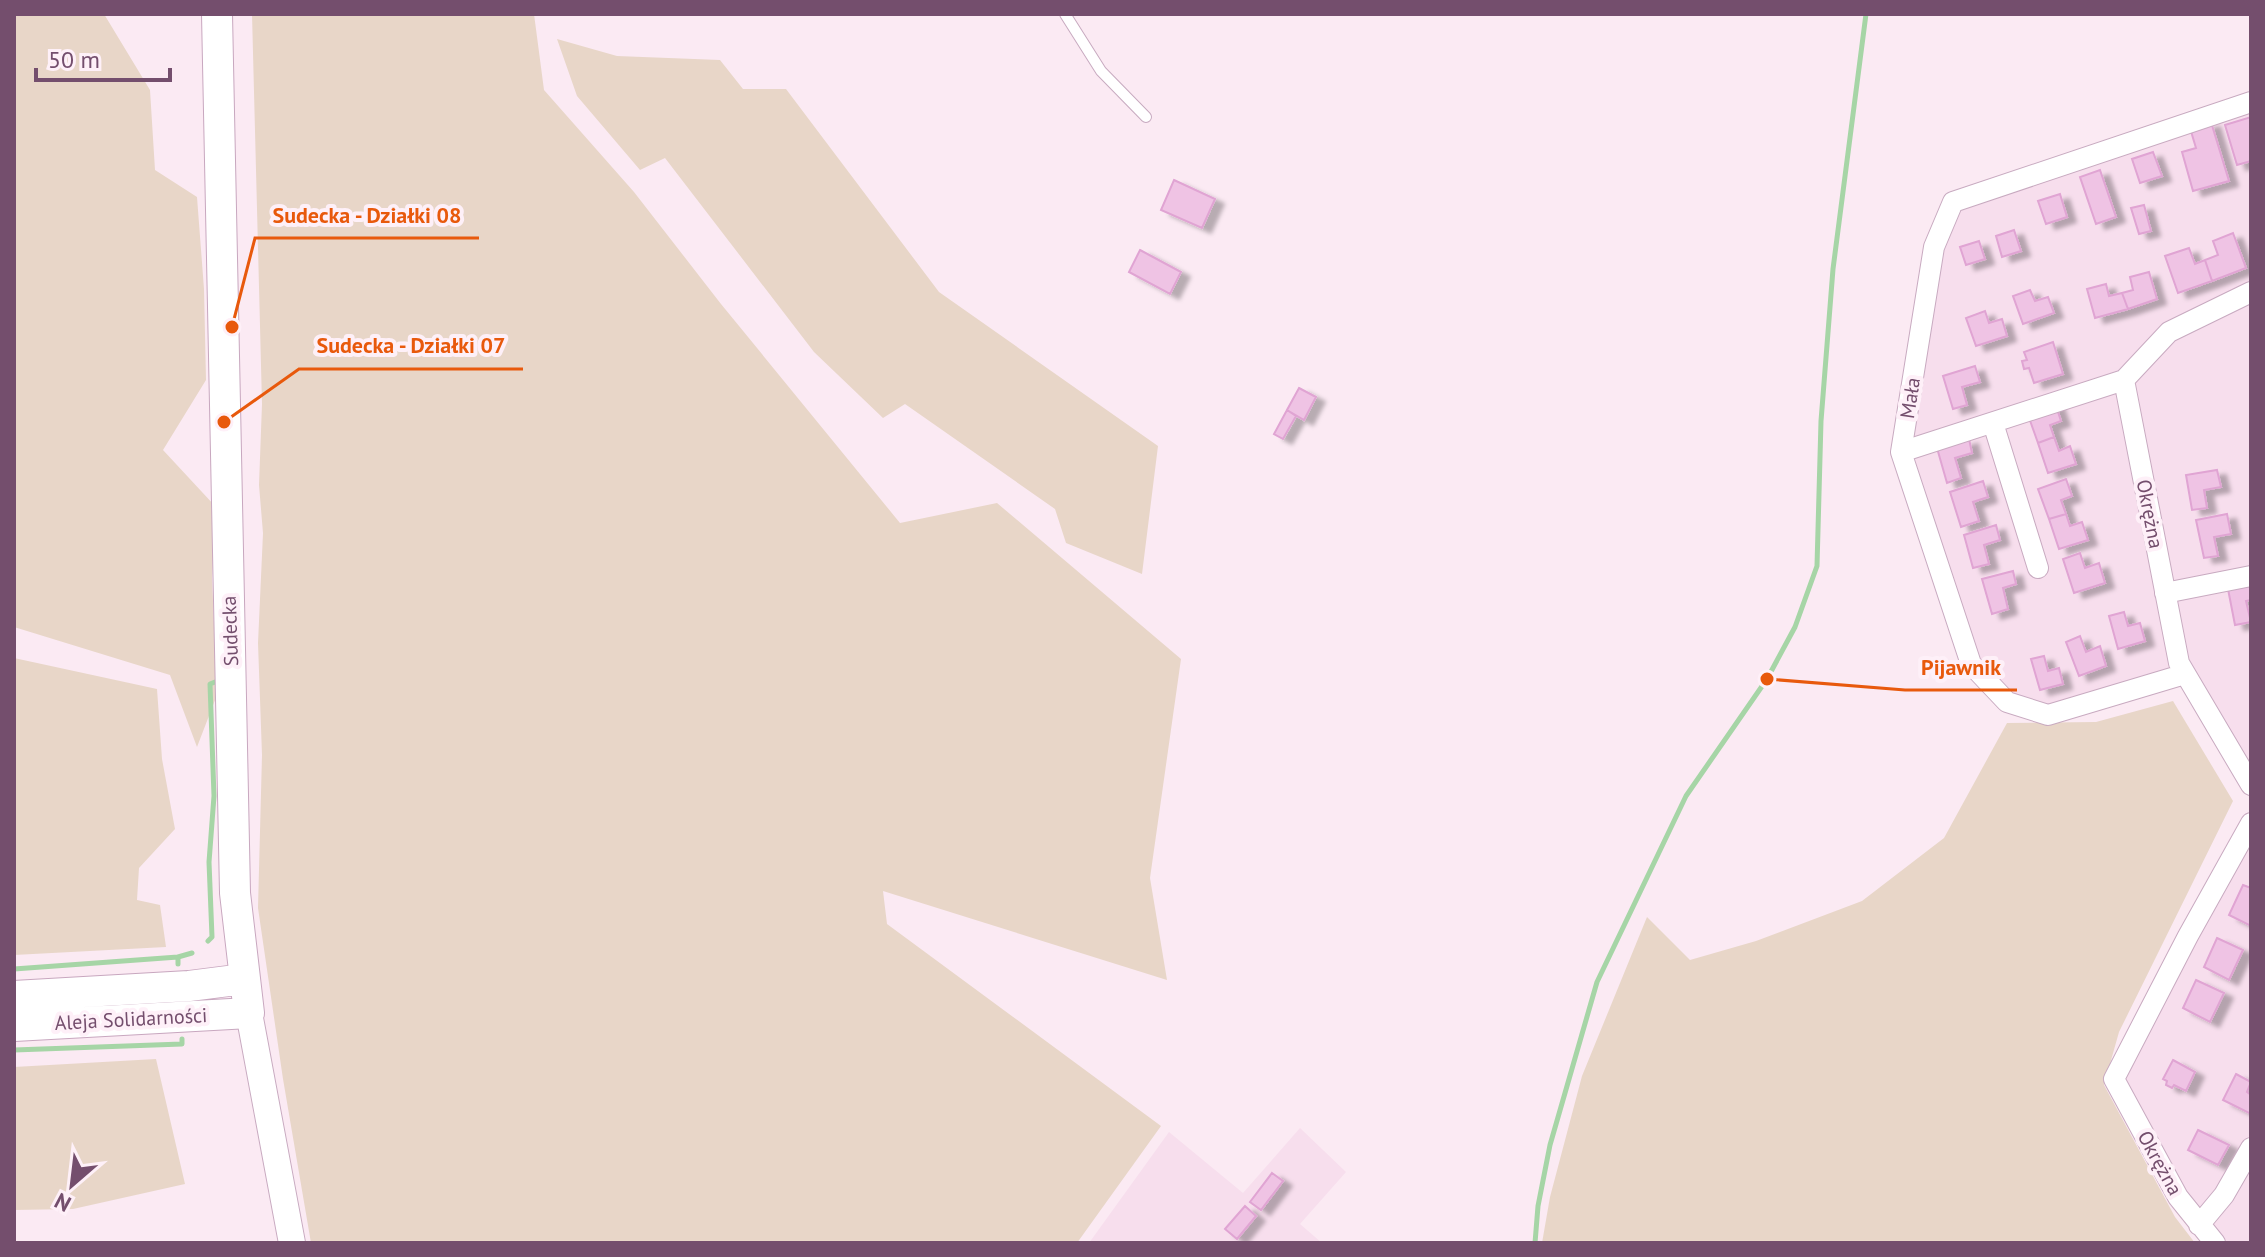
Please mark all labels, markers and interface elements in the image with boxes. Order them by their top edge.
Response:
scale bar [36,32,170,82]
text: 50 m [48,44,100,75]
callout: Sudecka - Działki 08 [255,192,479,238]
text: Sudecka - Działki 08 [272,201,462,229]
callout: Sudecka - Działki 07 [299,323,523,369]
text: Sudecka - Działki 07 [316,331,506,359]
street label: Mała [1894,375,1926,421]
street label: Okrężna [2131,477,2169,551]
street label: Sudecka [216,595,244,667]
callout: Pijawnik [1905,644,2017,690]
text: Pijawnik [1921,653,2001,681]
street label: Aleja Solidarności [54,1002,208,1036]
street label: Okrężna [2132,1126,2188,1200]
north arrow [32,1145,112,1225]
text: N [50,1187,76,1218]

